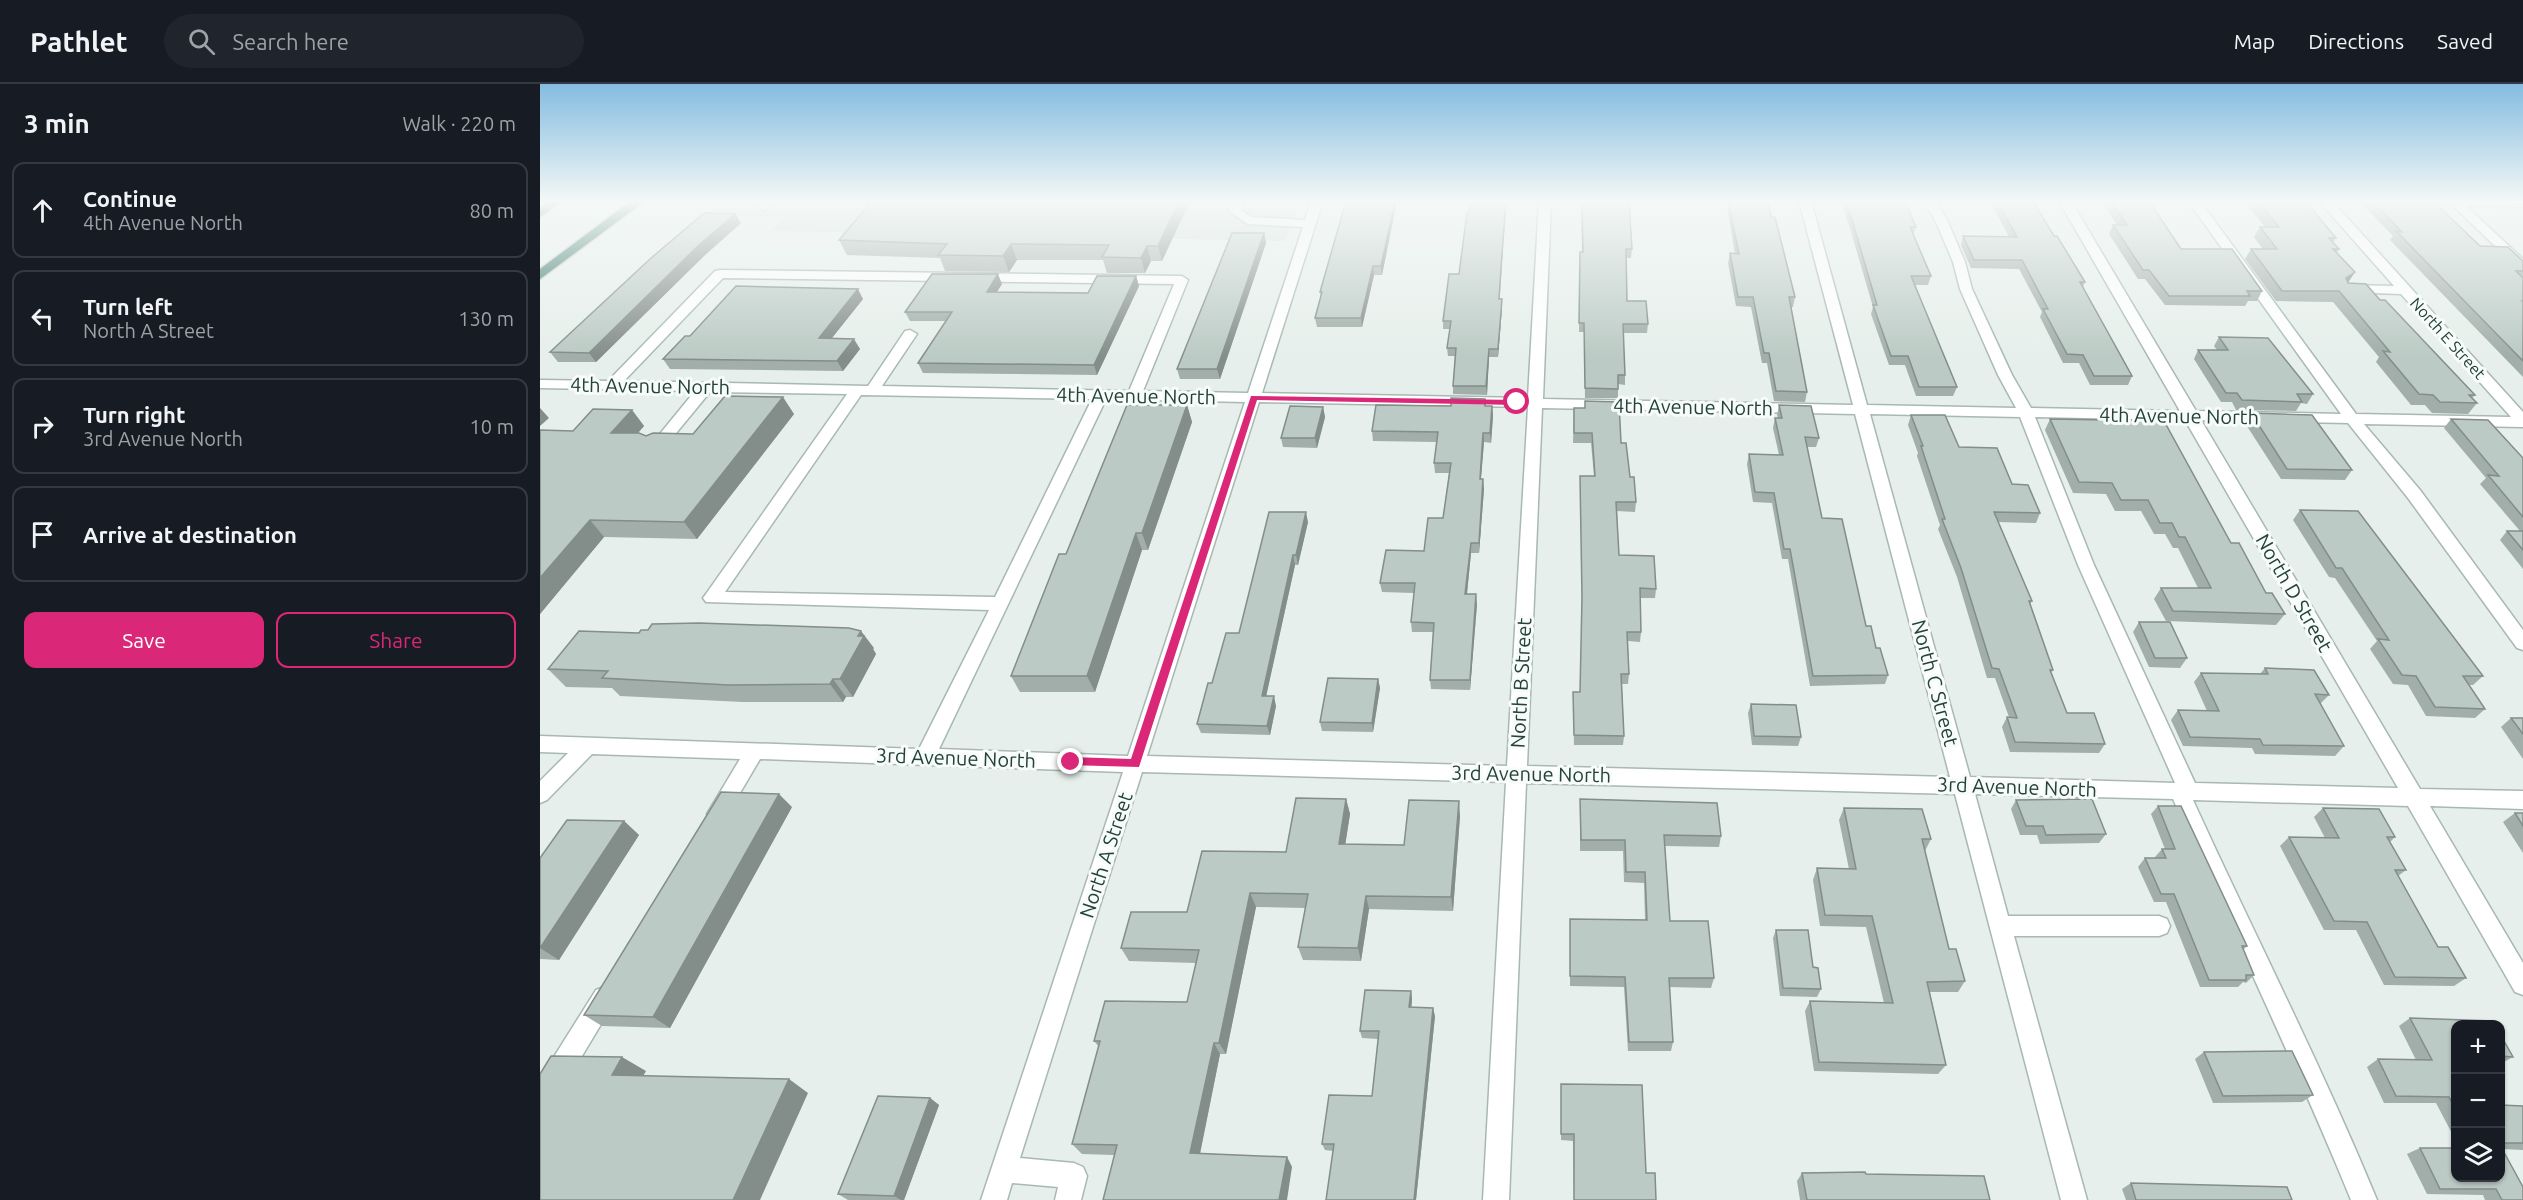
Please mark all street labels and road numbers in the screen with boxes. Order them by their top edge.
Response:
street label: North E Street [2407,294,2490,383]
street label: 4th Avenue North [570,373,730,398]
street label: 4th Avenue North [1056,383,1216,408]
street label: 4th Avenue North [1613,394,1773,419]
street label: 4th Avenue North [2099,403,2259,428]
street label: North D Street [2251,530,2337,656]
street label: North B Street [1506,617,1535,749]
street label: North C Street [1908,617,1963,749]
street label: 3rd Avenue North [876,743,1036,772]
street label: 3rd Avenue North [1451,761,1611,786]
street label: 3rd Avenue North [1937,772,2097,801]
street label: North A Street [1074,789,1137,921]

